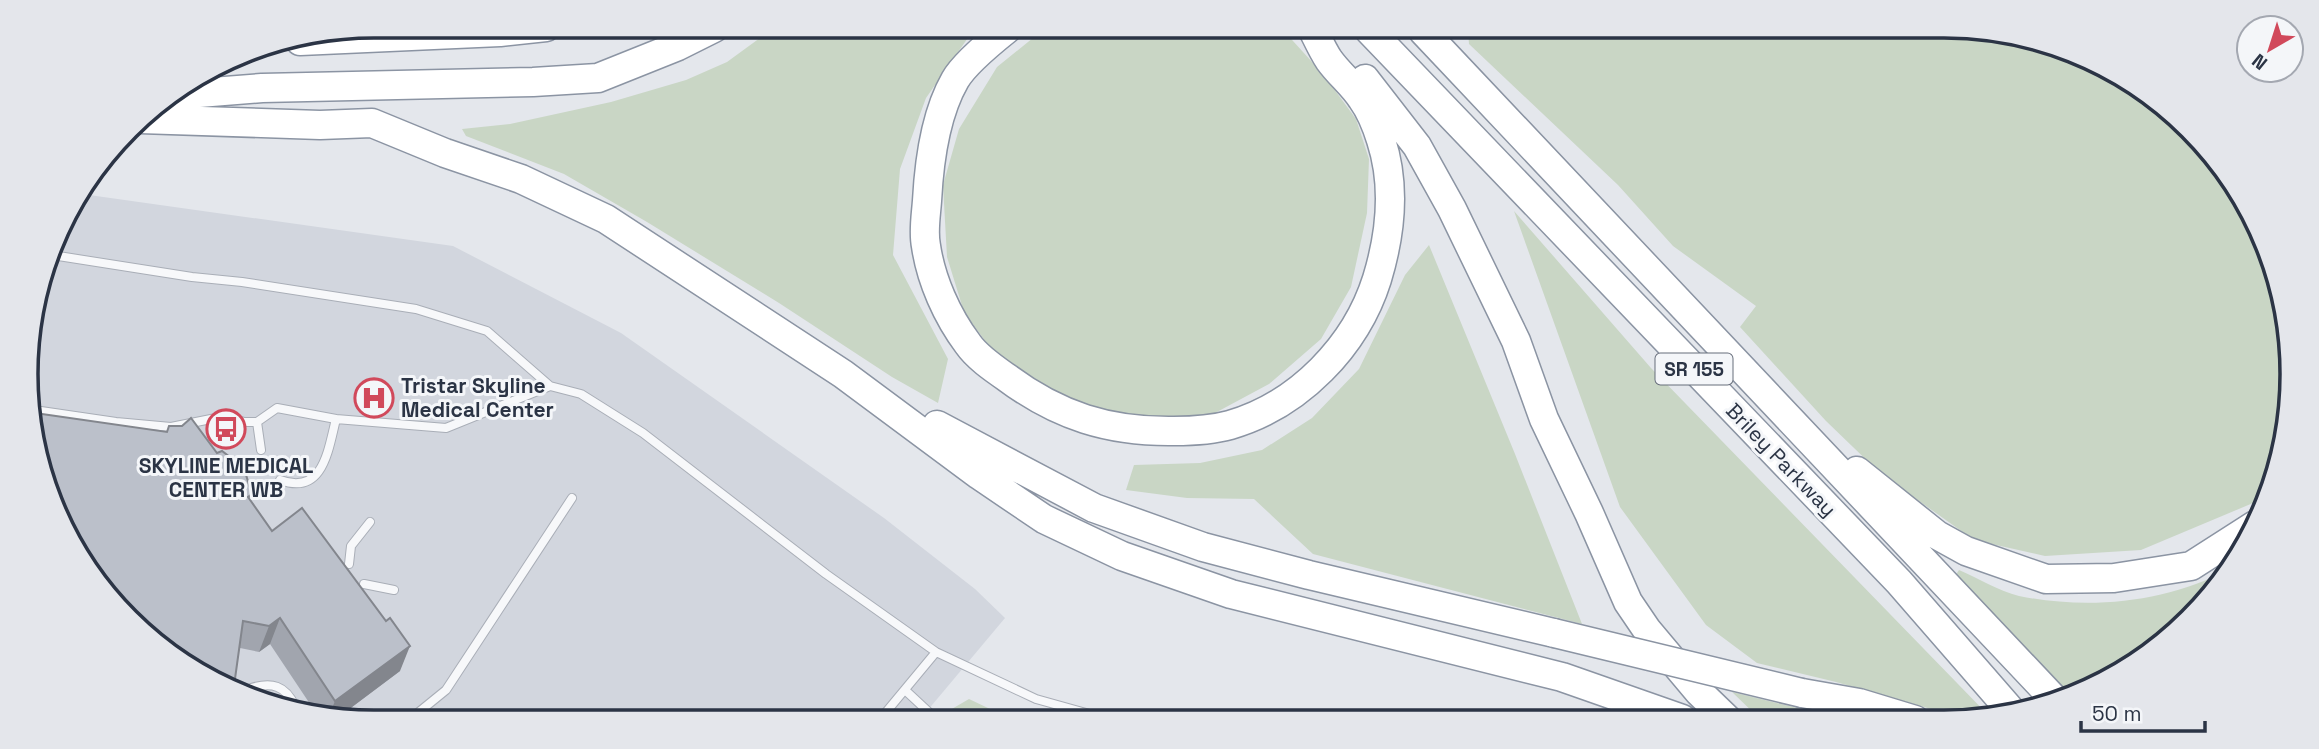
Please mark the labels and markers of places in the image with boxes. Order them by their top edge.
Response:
place label: Tristar Skyline Medical Center [401,372,554,423]
hospital icon: Tristar Skyline Medical Center [353,377,395,419]
bus stop icon: SKYLINE MEDICAL CENTER WB [205,408,247,450]
place label: SKYLINE MEDICAL CENTER WB [139,452,313,503]

